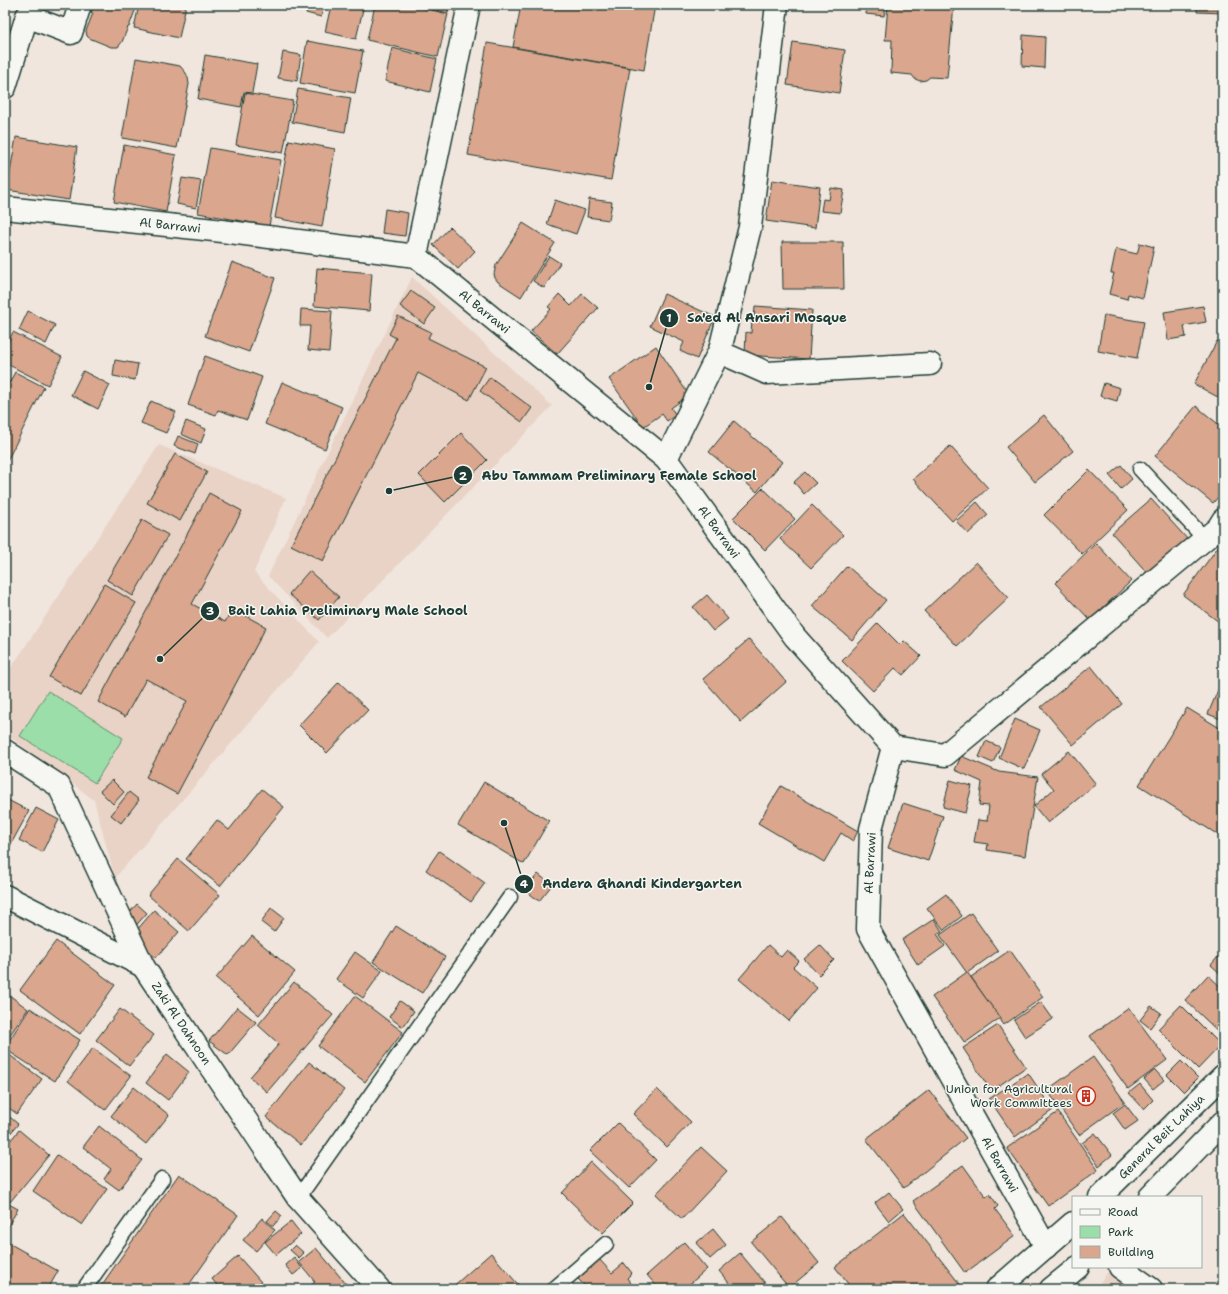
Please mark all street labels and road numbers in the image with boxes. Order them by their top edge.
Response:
street label: Al Barrawi [138,214,202,237]
street label: Al Barrawi [455,286,514,337]
street label: Al Barrawi [694,502,744,562]
street label: Al Barrawi [860,832,880,894]
street label: Zaki Al Dahnoon [148,979,215,1068]
street label: General Beit Lahiya [1115,1090,1208,1183]
street label: Al Barrawi [978,1134,1022,1196]

